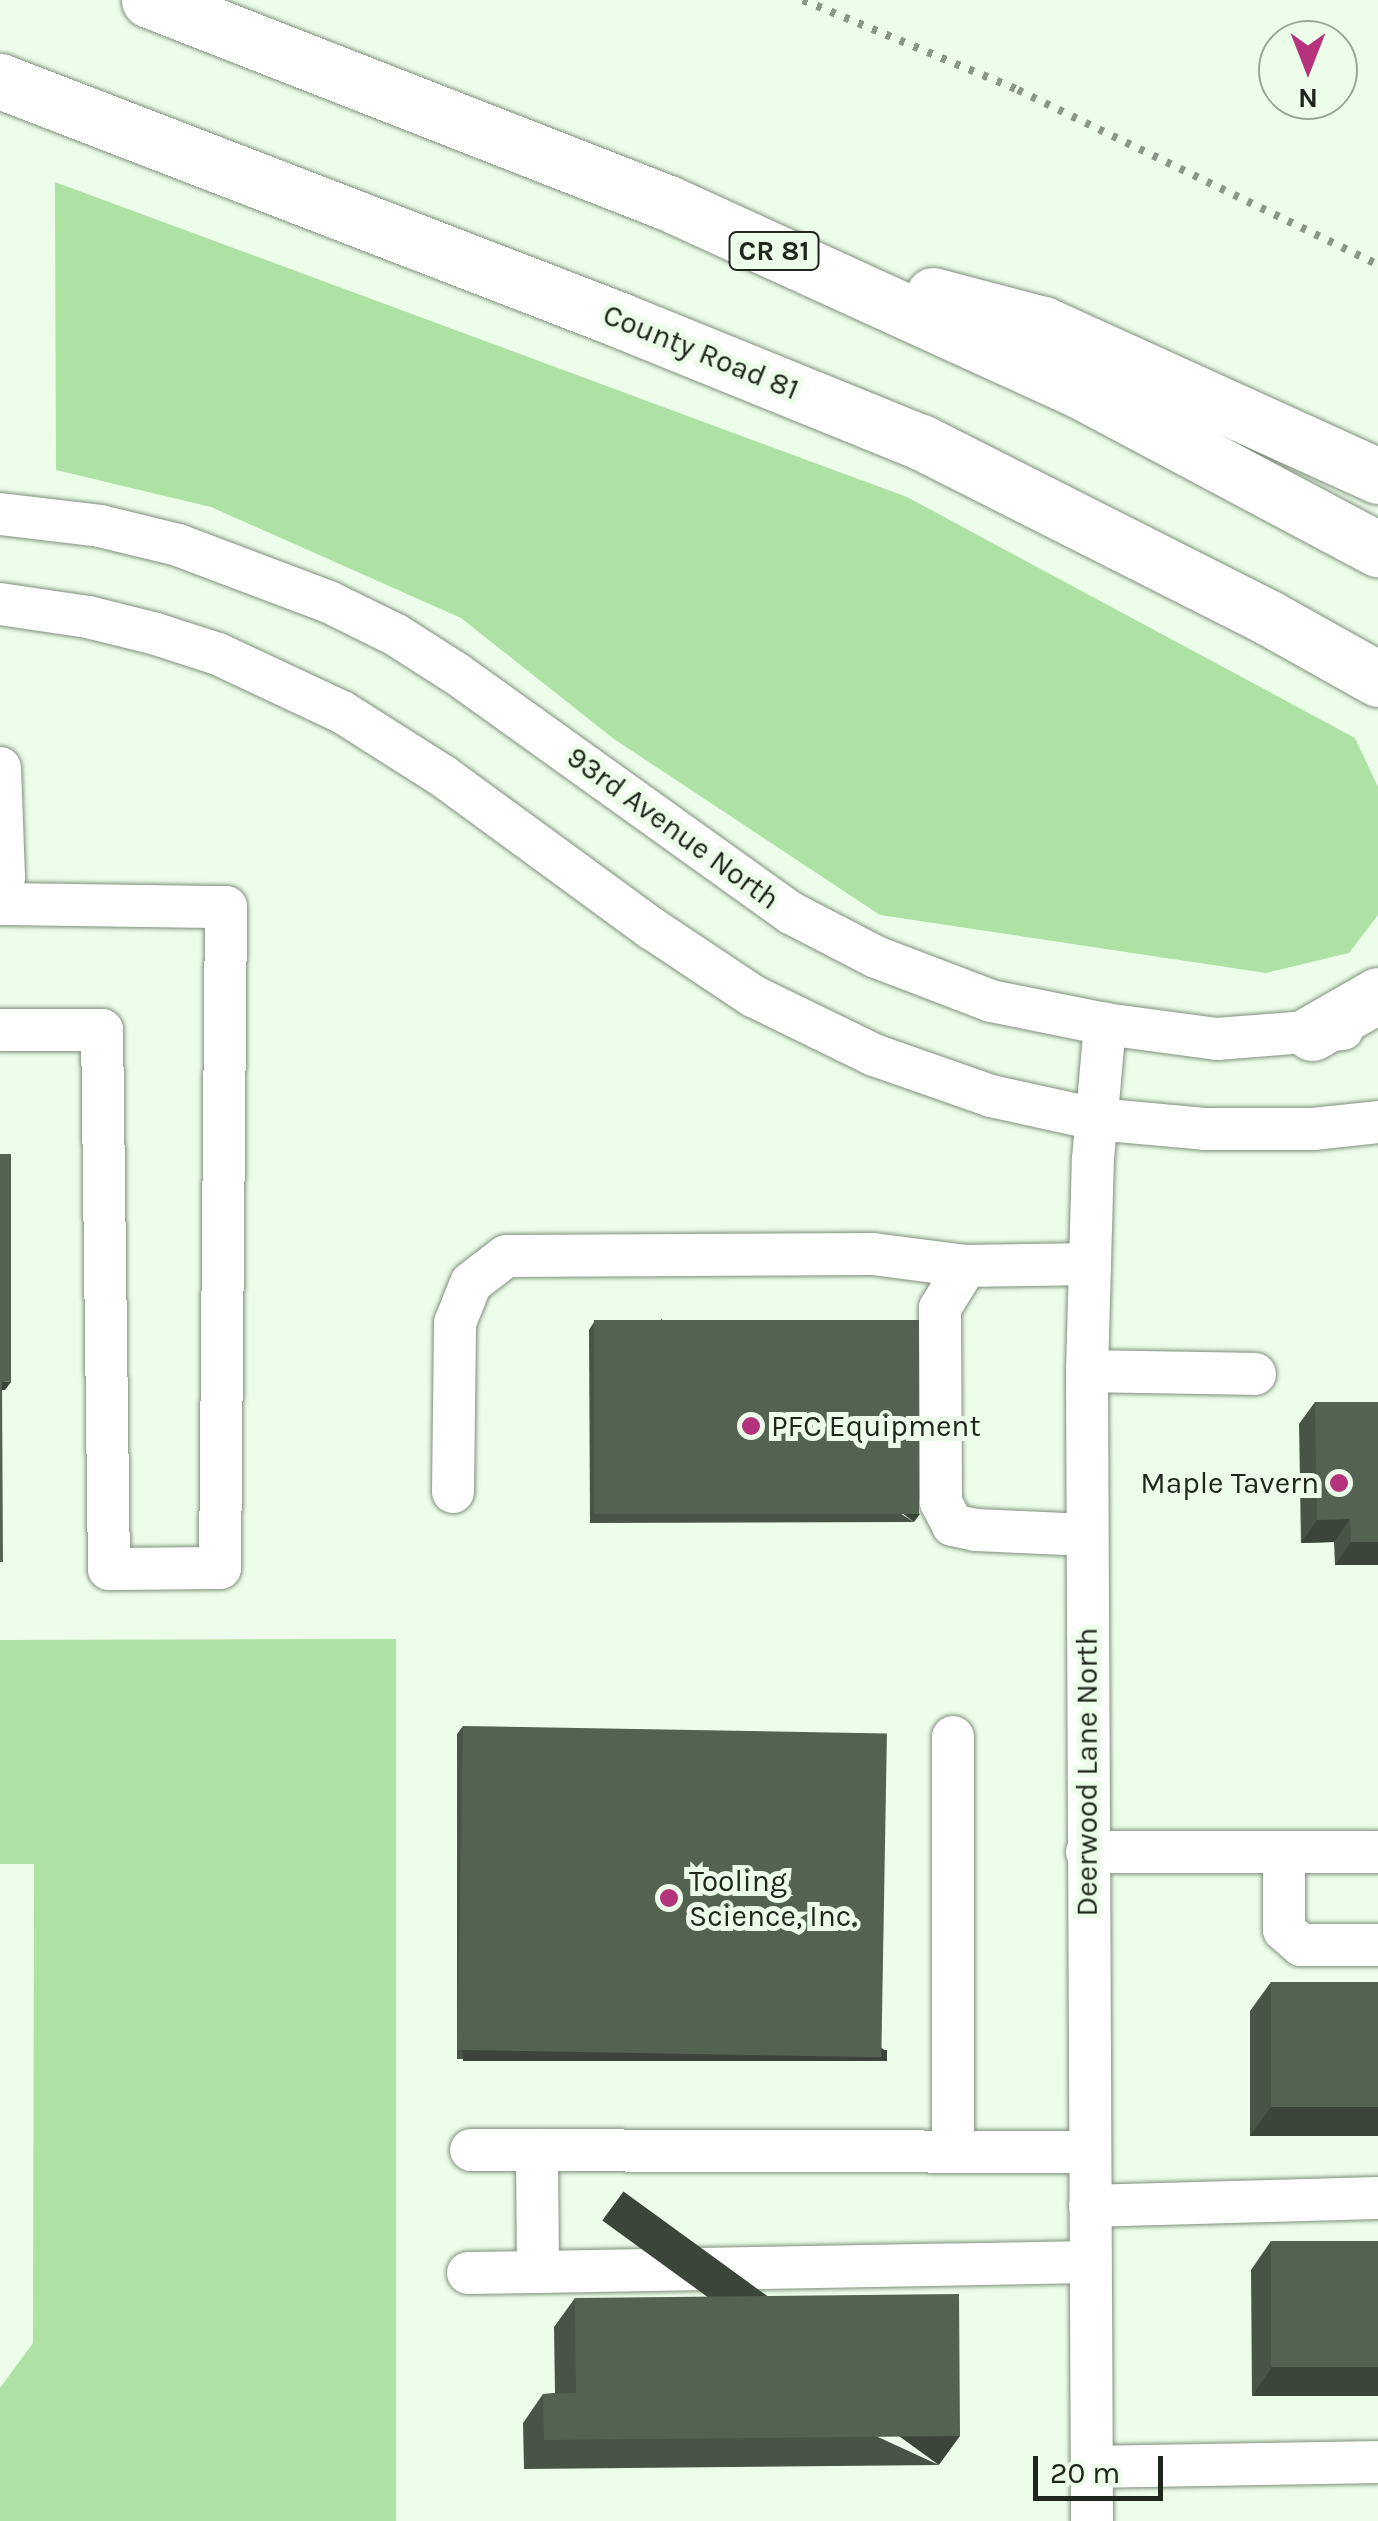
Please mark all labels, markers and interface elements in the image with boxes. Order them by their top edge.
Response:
north arrow [1258,20,1358,120]
text: N [1298,82,1318,115]
road number: CR 81 [726,228,822,274]
street label: County Road 81 [598,296,804,408]
street label: 93rd Avenue North [560,739,786,917]
place label: PFC Equipment [771,1408,981,1444]
marker: PFC Equipment [740,1415,762,1437]
place label: Maple Tavern [1140,1465,1319,1501]
marker: Maple Tavern [1328,1472,1350,1494]
street label: Deerwood Lane North [1069,1627,1105,1917]
place label: Tooling Science, Inc. [689,1863,857,1934]
marker: Tooling Science, Inc. [658,1887,680,1909]
scale bar [1038,2436,1168,2498]
text: 20 m [1050,2455,1120,2491]

